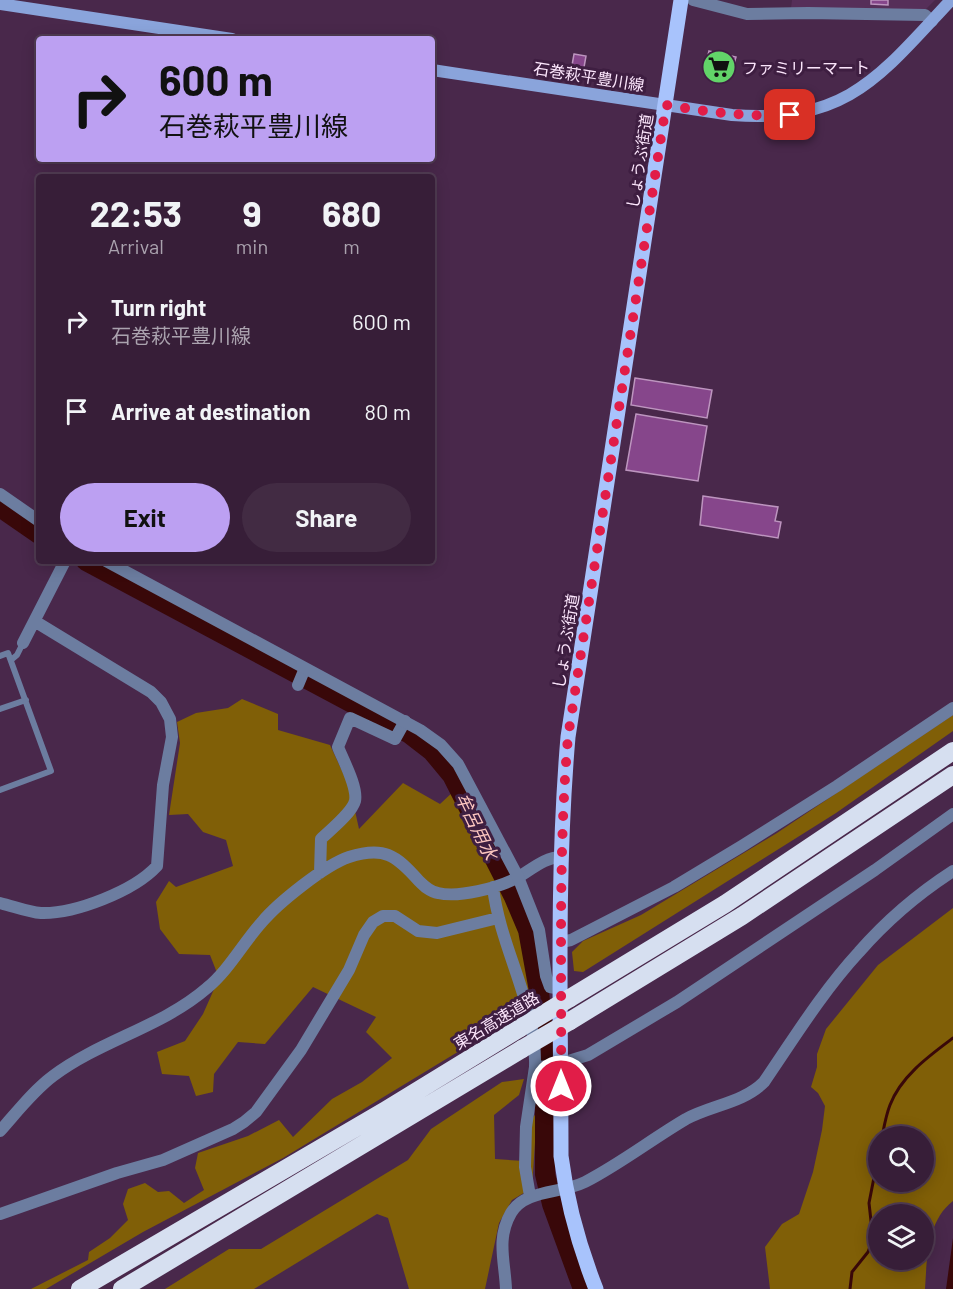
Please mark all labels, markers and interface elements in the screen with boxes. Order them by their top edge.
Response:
supermarket icon: ファミリーマート [701,49,737,85]
text: 600 m [159,54,273,104]
street label: 石巻萩平豊川線 [532,58,646,94]
place label: ファミリーマート [742,58,870,77]
icon: right [60,60,138,138]
pin [764,89,815,140]
icon: arrive [773,98,806,131]
text: 石巻萩平豊川線 [159,109,348,141]
street label: しょうぶ街道 [622,112,656,210]
text: 22:53 [90,191,182,234]
text: 9 [242,191,262,234]
text: 680 [322,191,381,234]
text: Arrival [108,234,164,258]
text: min [236,234,268,258]
text: m [343,234,360,258]
text: Turn right [111,294,206,320]
icon: right [60,305,93,338]
text: 600 m [352,308,411,334]
text: 石巻萩平豊川線 [111,323,251,347]
icon: arrive [60,395,93,428]
text: Arrive at destination [111,398,310,424]
text: 80 m [365,398,411,424]
button: Exit [60,483,230,552]
button: Share [242,483,411,552]
street label: しょうぶ街道 [548,592,582,690]
water label: 牟呂用水 [451,789,504,865]
street label: 東名高速道路 [450,987,542,1053]
position arrow [529,1054,593,1118]
map controls [868,1126,934,1270]
button: search [868,1126,934,1192]
button: layers [868,1204,934,1270]

